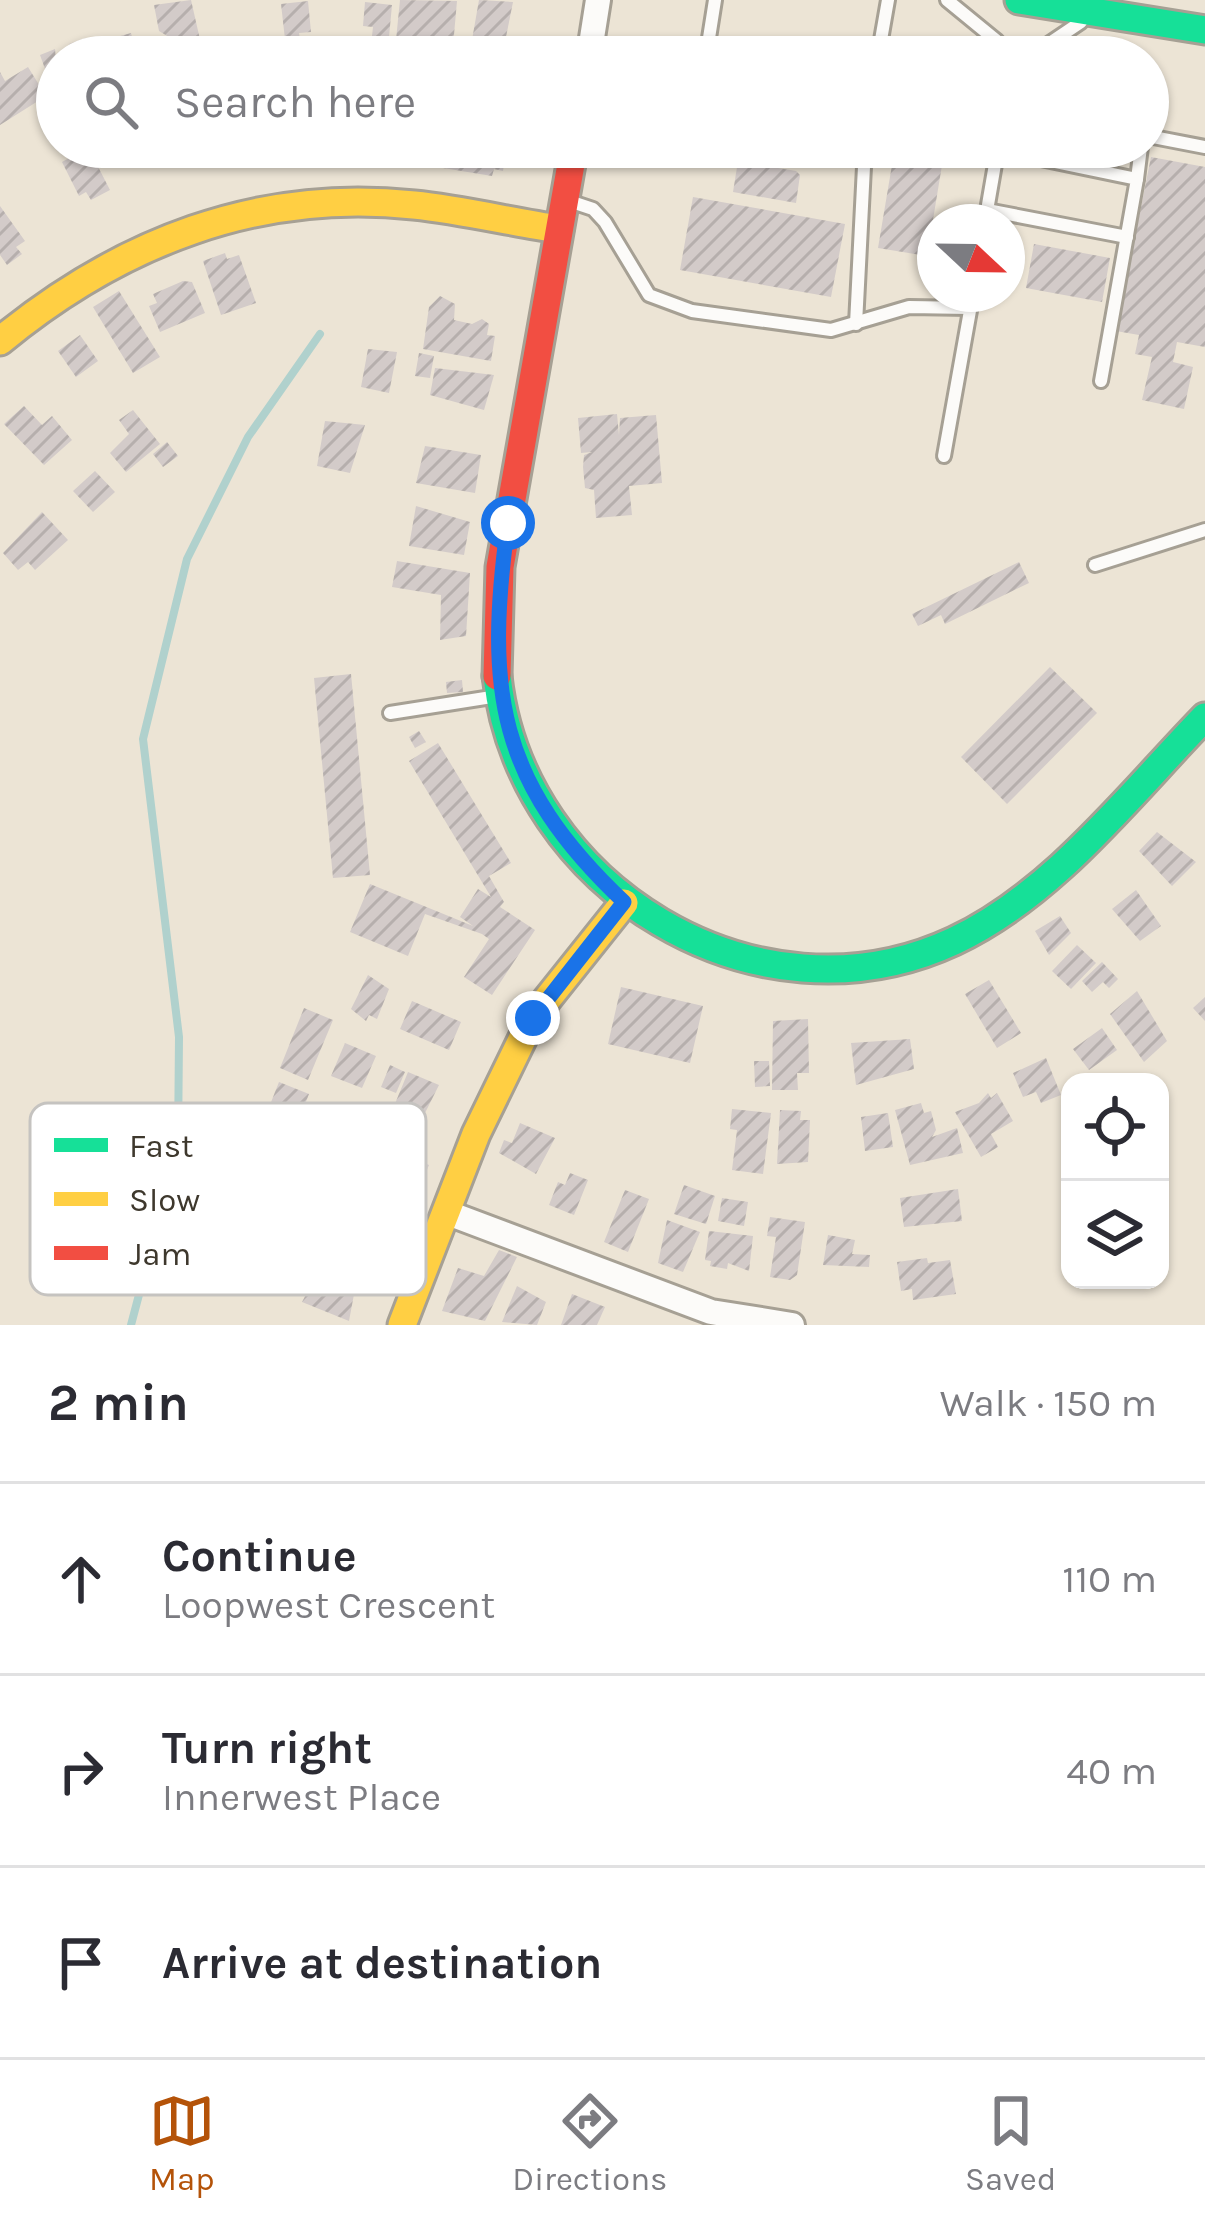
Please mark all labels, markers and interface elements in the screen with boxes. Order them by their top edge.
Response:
search box [36,36,1169,168]
icon: search [78,69,144,135]
text: Search here [174,76,416,128]
north arrow [917,204,1025,312]
route start [481,496,535,550]
route end [506,991,560,1045]
map controls [1061,1073,1169,1289]
button: locate [1061,1073,1169,1181]
legend [30,1103,426,1295]
text: Fast [129,1127,193,1165]
text: Slow [129,1181,200,1219]
button: layers [1061,1181,1169,1289]
text: Jam [129,1235,191,1273]
text: 2 min [48,1373,189,1433]
text: Walk · 150 m [940,1380,1157,1426]
text: Continue [162,1530,357,1582]
icon: ahead [48,1546,114,1612]
text: 110 m [1062,1556,1157,1602]
text: Loopwest Crescent [162,1582,495,1628]
text: Turn right [162,1722,372,1774]
icon: right [48,1738,114,1804]
text: 40 m [1066,1748,1157,1794]
text: Innerwest Place [162,1774,441,1820]
icon: arrive [48,1930,114,1996]
text: Arrive at destination [162,1937,602,1989]
tab: Map [149,2088,215,2198]
tab: Directions [512,2088,667,2198]
tab: Saved [965,2088,1056,2198]

